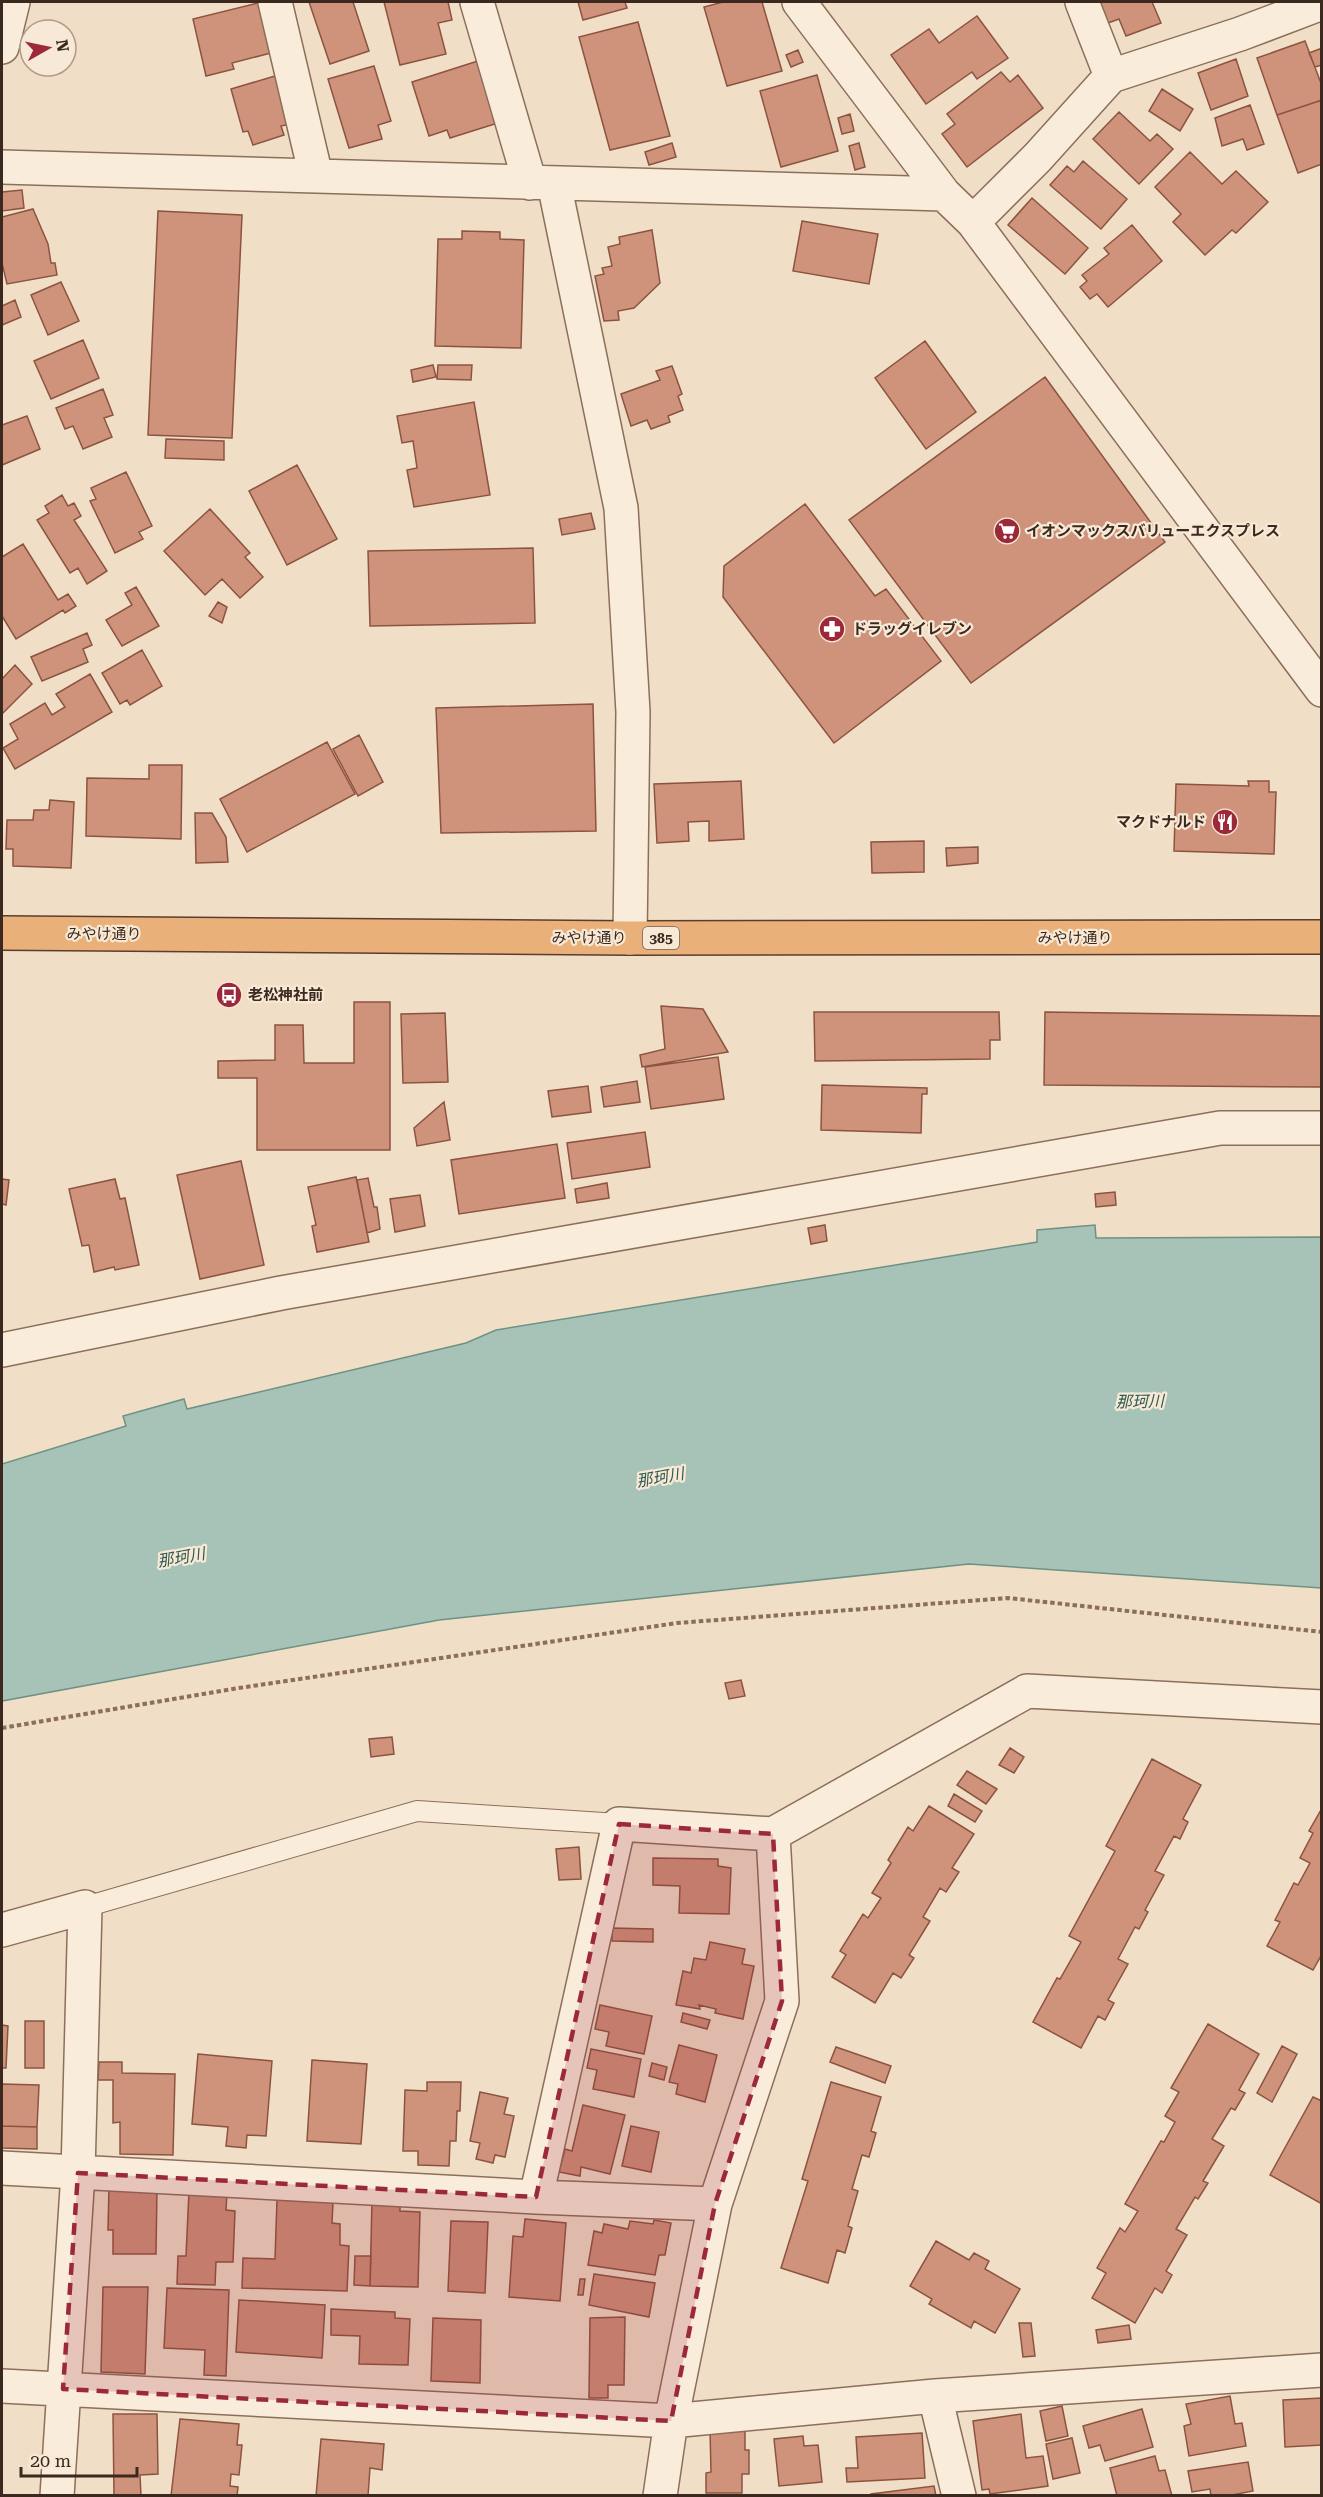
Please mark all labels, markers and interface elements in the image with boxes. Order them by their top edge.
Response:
north arrow [18,18,78,78]
text: N [52,38,73,53]
supermarket icon: イオンマックスバリューエクスプレス [992,516,1022,546]
place label: イオンマックスバリューエクスプレス [1026,522,1280,540]
pharmacy icon: ドラッグイレブン [817,614,847,644]
place label: ドラッグイレブン [852,620,972,638]
restaurant icon: マクドナルド [1210,807,1240,837]
place label: マクドナルド [1116,813,1206,831]
street label: みやけ通り [66,925,142,943]
road number: 385 [643,927,679,949]
street label: みやけ通り [551,929,627,947]
street label: みやけ通り [1037,929,1113,947]
bus stop icon: 老松神社前 [214,980,244,1010]
place label: 老松神社前 [248,986,323,1004]
water label: 那珂川 [1116,1392,1166,1411]
water label: 那珂川 [635,1464,687,1491]
water label: 那珂川 [156,1544,208,1571]
scale bar [21,2440,136,2478]
text: 20 m [30,2450,71,2471]

